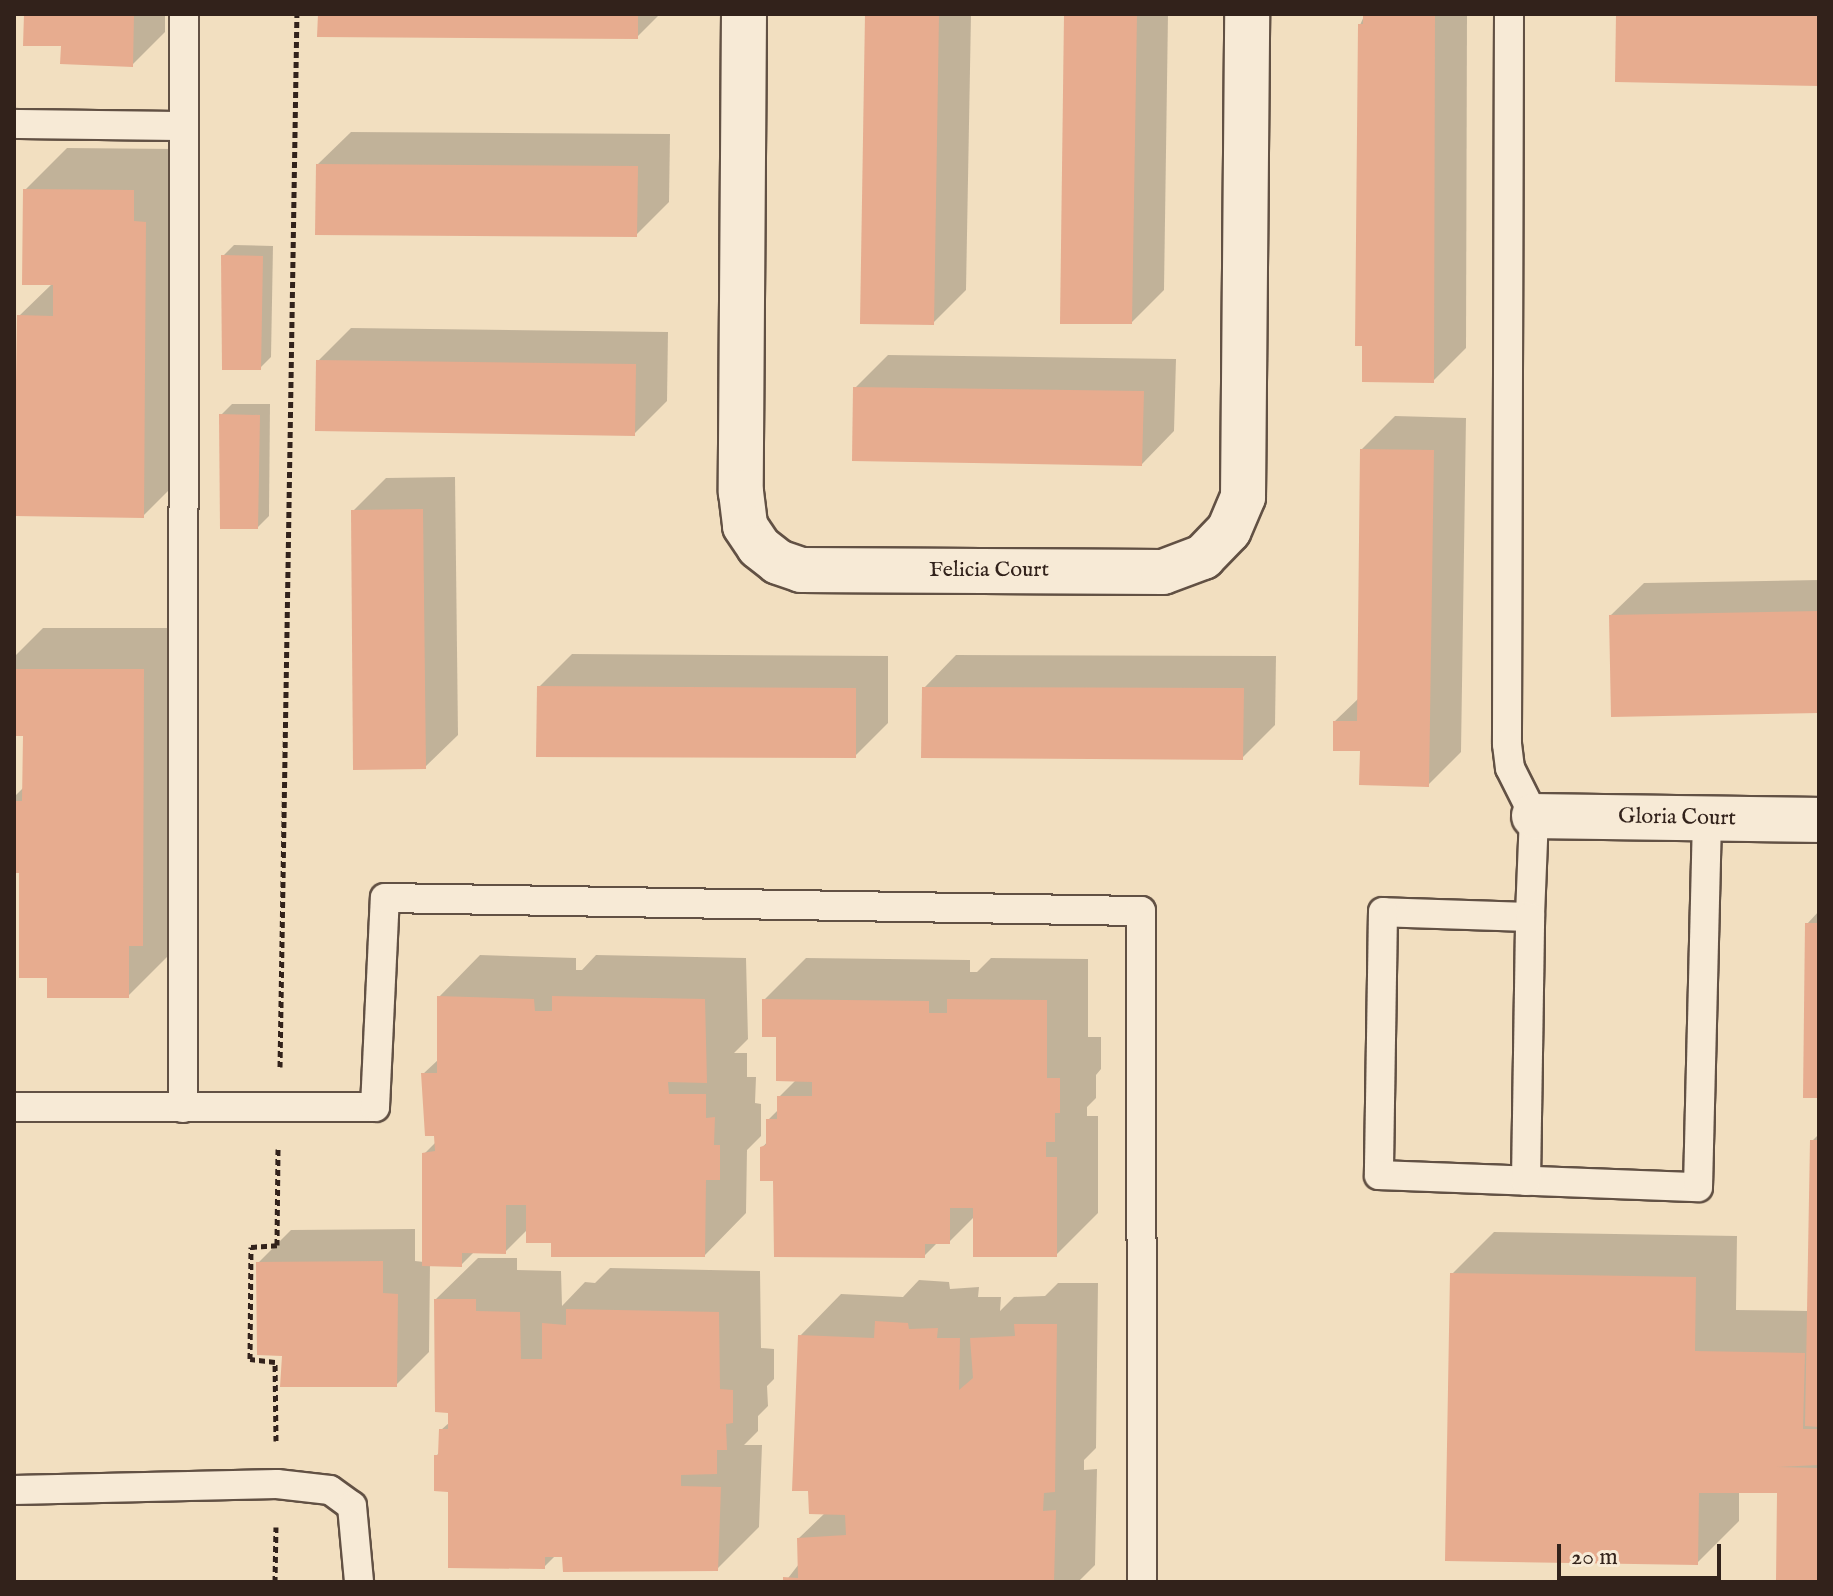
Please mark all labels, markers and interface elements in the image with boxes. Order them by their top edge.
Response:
street label: Felicia Court [929,558,1049,584]
street label: Gloria Court [1618,804,1736,832]
scale bar [1561,1528,1725,1578]
text: 20 m [1571,1542,1618,1573]

